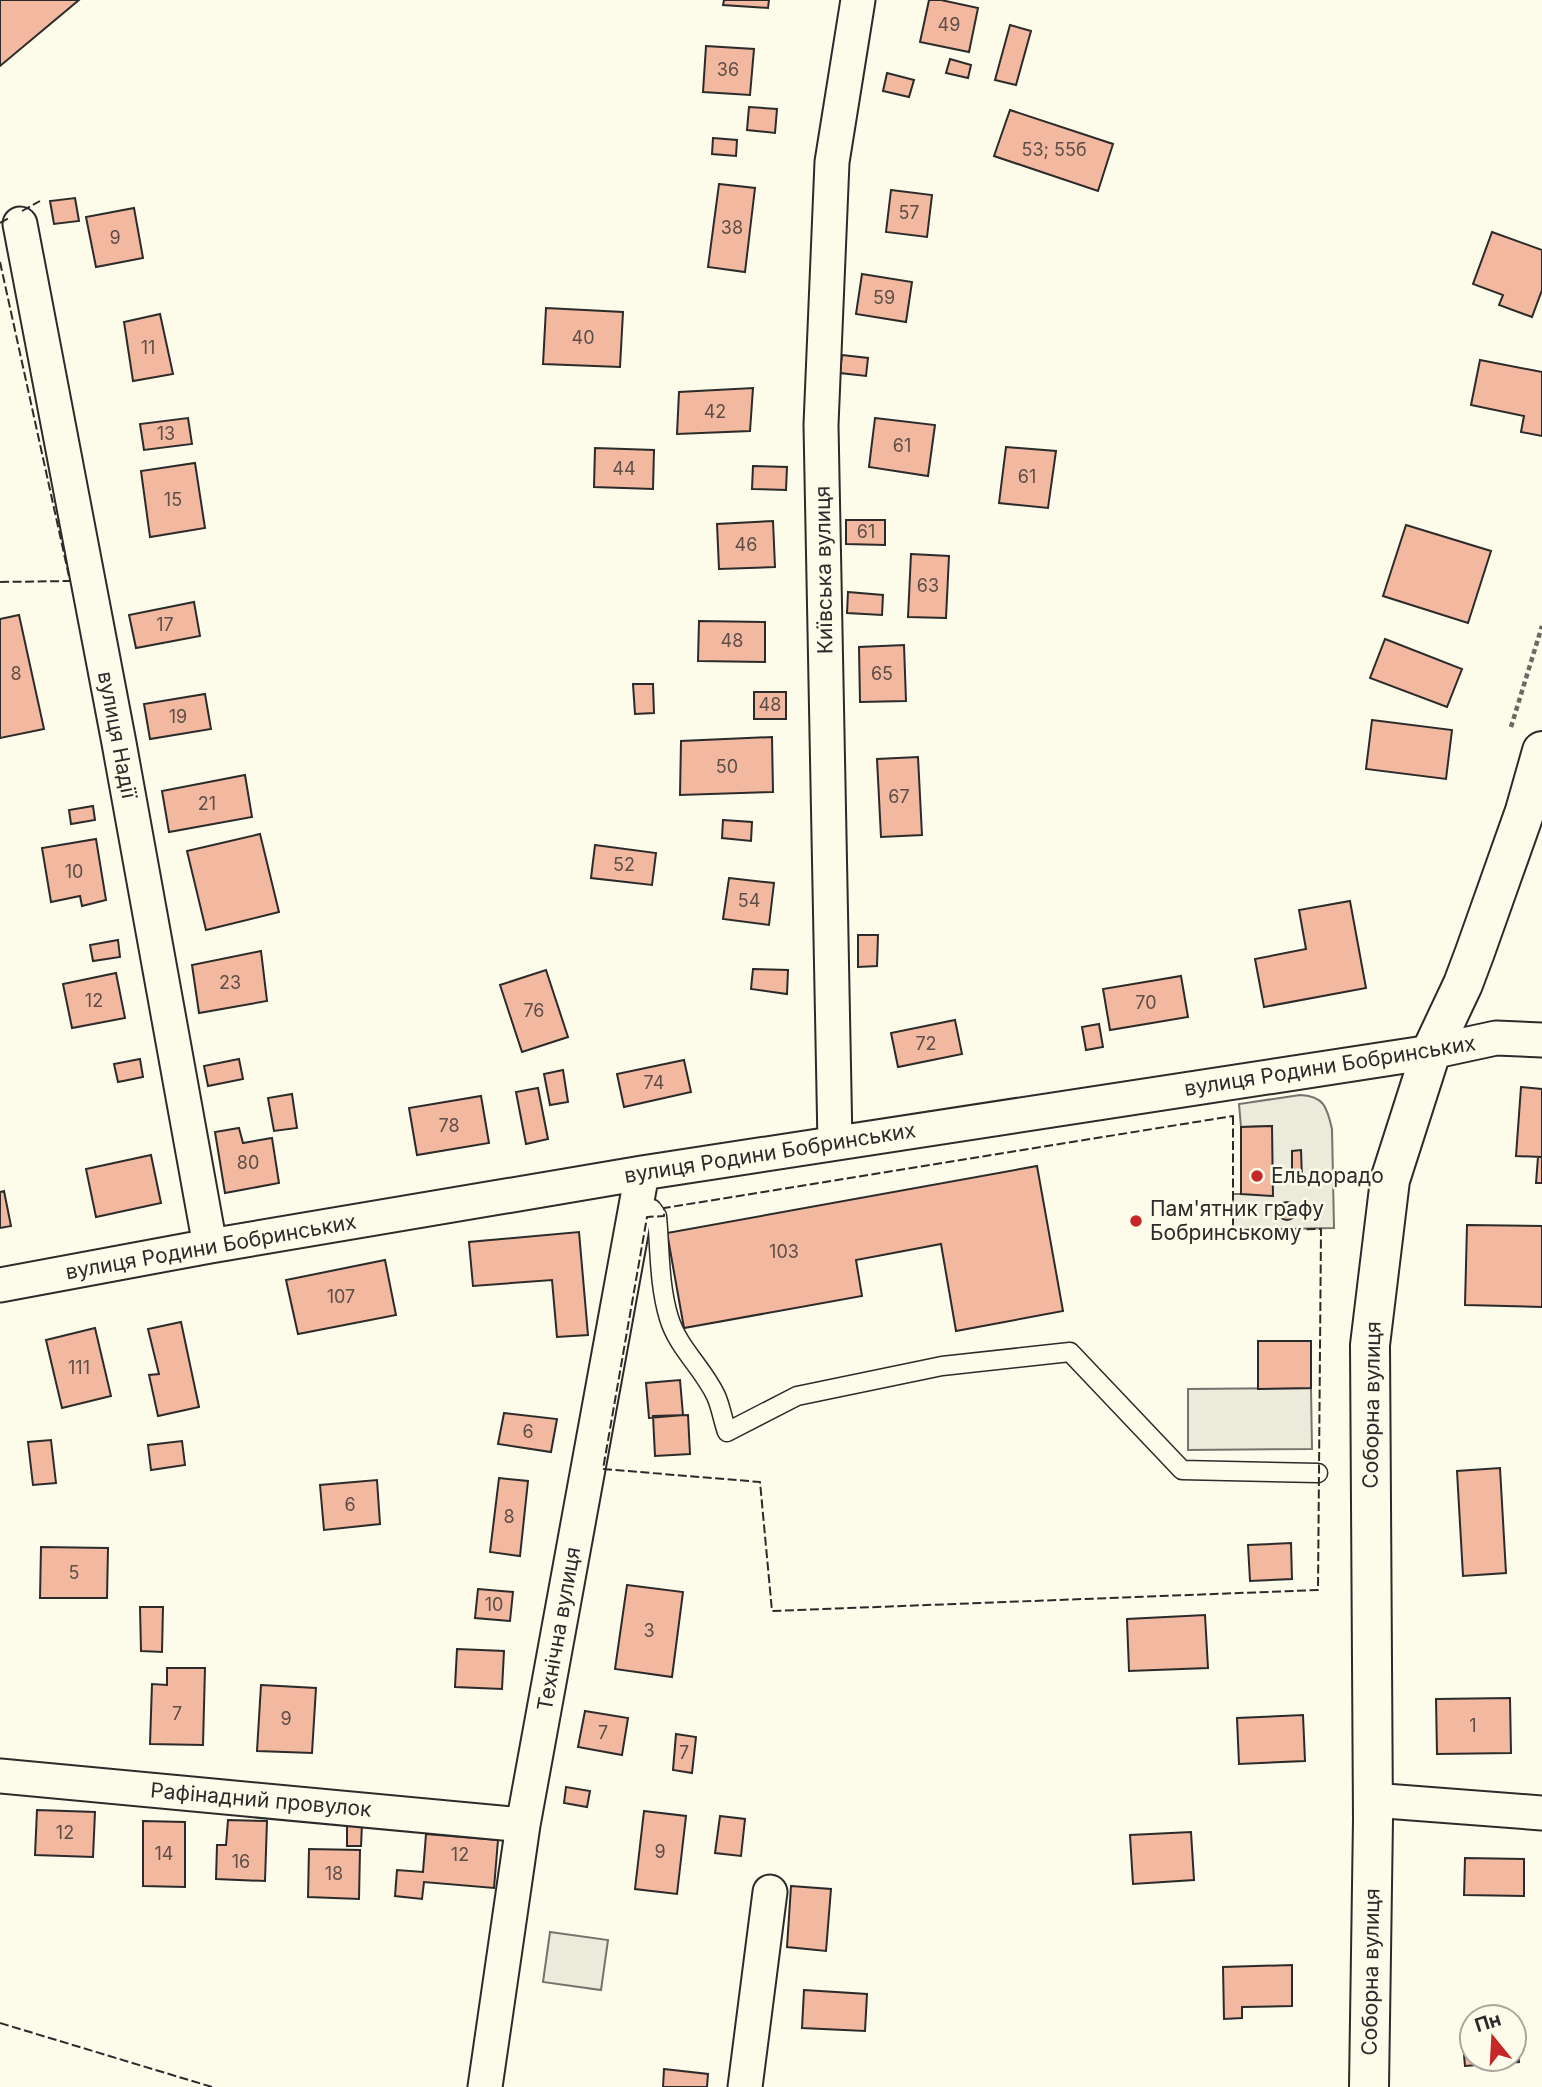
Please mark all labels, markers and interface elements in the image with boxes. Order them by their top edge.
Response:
house number: 49 [938,14,960,35]
house number: 36 [717,59,739,80]
house number: 53; 55б [1021,139,1087,160]
house number: 57 [898,202,920,223]
house number: 38 [721,217,743,238]
house number: 9 [109,227,121,248]
house number: 59 [873,287,895,308]
house number: 40 [572,327,594,348]
house number: 11 [141,337,155,358]
house number: 42 [704,401,726,422]
house number: 13 [157,423,175,444]
house number: 61 [893,435,911,456]
house number: 44 [612,458,636,479]
house number: 61 [1018,466,1036,487]
street label: Київська вулиця [810,486,837,654]
house number: 15 [164,489,182,510]
house number: 61 [857,521,875,542]
house number: 46 [735,534,757,555]
house number: 63 [917,575,939,596]
house number: 17 [156,614,174,635]
house number: 48 [721,630,743,651]
house number: 8 [10,663,22,684]
house number: 65 [871,663,893,684]
street label: вулиця Надії [93,669,142,801]
house number: 48 [759,694,781,715]
house number: 19 [169,706,187,727]
house number: 50 [716,756,738,777]
house number: 67 [888,786,910,807]
house number: 21 [198,793,216,814]
house number: 52 [613,854,635,875]
house number: 10 [65,861,83,882]
house number: 54 [738,890,760,911]
house number: 23 [219,972,241,993]
house number: 12 [85,990,103,1011]
house number: 70 [1135,992,1157,1013]
house number: 76 [523,1000,545,1021]
street label: вулиця Родини Бобринських [1182,1030,1477,1101]
house number: 72 [915,1033,937,1054]
house number: 74 [644,1072,664,1093]
house number: 78 [438,1115,460,1136]
street label: вулиця Родини Бобринських [622,1117,917,1188]
house number: 80 [237,1152,259,1173]
place label: Ельдорадо [1271,1163,1384,1188]
marker: Ельдорадо [1249,1168,1265,1184]
place label: Пам'ятник графу Бобринському [1150,1196,1324,1245]
street label: вулиця Родини Бобринських [64,1209,358,1284]
marker: Пам'ятник графу Бобринському [1128,1213,1144,1229]
house number: 103 [769,1241,799,1262]
house number: 107 [327,1286,355,1307]
street label: Соборна вулиця [1358,1321,1385,1489]
house number: 111 [68,1357,90,1378]
house number: 6 [522,1421,534,1442]
house number: 6 [344,1494,356,1515]
house number: 8 [503,1506,515,1527]
street label: Технічна вулиця [532,1545,585,1713]
house number: 5 [69,1562,79,1583]
house number: 10 [485,1594,503,1615]
house number: 3 [643,1620,655,1641]
house number: 7 [172,1703,182,1724]
house number: 9 [280,1708,292,1729]
house number: 1 [1469,1715,1477,1736]
house number: 7 [598,1722,608,1743]
house number: 7 [679,1742,689,1763]
street label: Рафінадний провулок [149,1777,373,1822]
house number: 12 [56,1822,74,1843]
house number: 9 [654,1841,666,1862]
house number: 14 [155,1843,173,1864]
house number: 12 [451,1844,469,1865]
house number: 16 [232,1851,250,1872]
house number: 18 [325,1863,343,1884]
street label: Соборна вулиця [1357,1888,1384,2056]
north arrow [1458,2003,1528,2073]
text: Пн [1472,2007,1504,2037]

